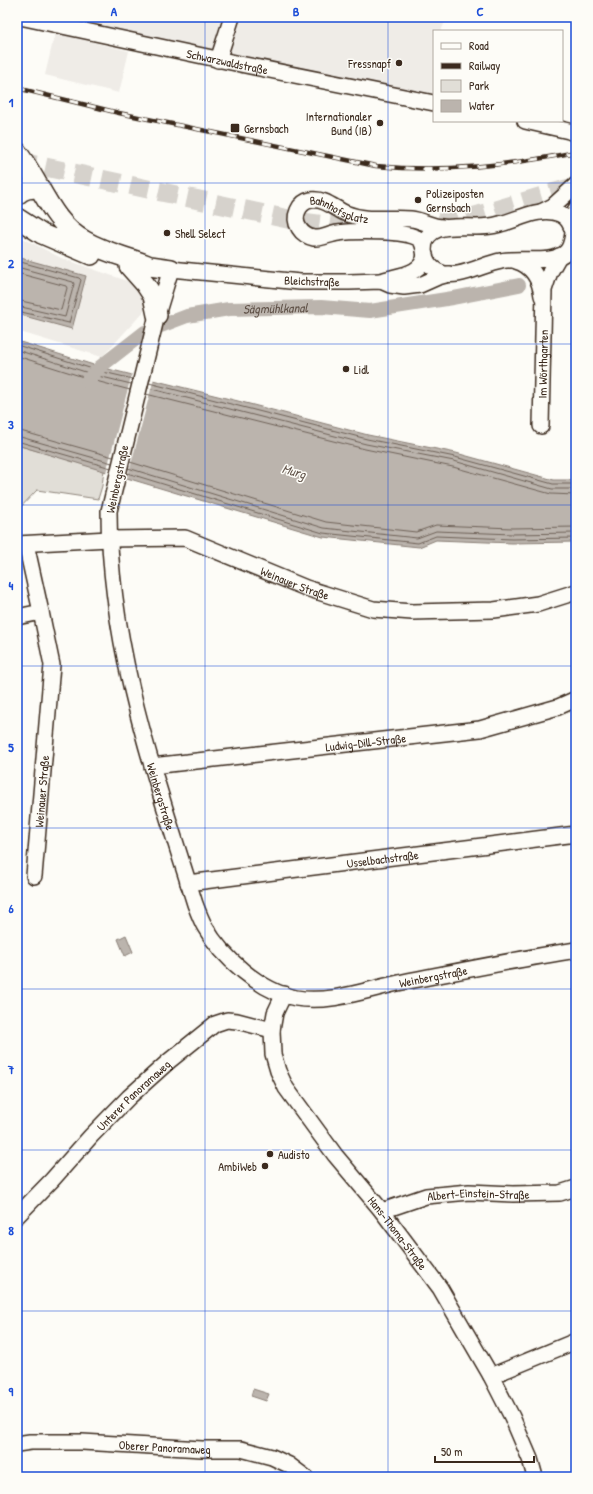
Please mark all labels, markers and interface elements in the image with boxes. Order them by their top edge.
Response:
text: A [111,2,118,20]
text: B [293,2,300,20]
text: C [476,2,484,20]
legend [433,30,563,122]
text: Road [469,37,489,54]
street label: Schwarzwaldstraße [185,44,270,78]
place label: Fressnapf [347,55,392,72]
text: Railway [469,57,500,74]
marker: Fressnapf [394,58,404,68]
text: Park [469,77,489,94]
text: 1 [9,93,14,111]
text: Water [469,97,495,114]
place label: Internationaler Bund (IB) [306,108,372,139]
marker: Internationaler Bund (IB) [375,118,385,128]
place label: Gernsbach [244,120,289,137]
marker: Gernsbach [229,122,241,134]
place label: Polizeiposten Gernsbach [426,185,484,216]
street label: Bahnhofsplatz [309,191,369,227]
marker: Polizeiposten Gernsbach [413,195,423,205]
place label: Shell Select [175,225,226,242]
marker: Shell Select [162,228,172,238]
text: 2 [8,254,15,272]
street label: Bleichstraße [284,272,340,290]
water label: Sägmühlkanal [243,298,308,318]
street label: Im Wörthgarten [533,329,552,399]
place label: Lidl [354,361,370,378]
marker: Lidl [341,364,351,374]
text: 3 [8,415,14,433]
street label: Weinbergstraße [101,443,133,515]
water label: Murg [280,459,309,484]
street label: Weinauer Straße [258,562,332,603]
text: 4 [9,576,14,594]
street label: Ludwig-Dill-Straße [324,729,407,755]
text: 5 [8,738,14,756]
street label: Weinauer Straße [30,754,53,828]
street label: Weinbergstraße [143,761,180,832]
street label: Usselbachstraße [345,845,420,871]
text: 6 [8,899,14,917]
street label: Weinbergstraße [398,961,469,991]
street label: Unterer Panoramaweg [92,1055,174,1134]
text: 7 [7,1060,15,1078]
place label: Audisto [278,1146,310,1163]
marker: Audisto [265,1149,275,1159]
place label: AmbiWeb [218,1158,257,1175]
marker: AmbiWeb [260,1161,270,1171]
street label: Albert-Einstein-Straße [426,1183,530,1204]
street label: Hans-Thoma-Straße [364,1192,432,1273]
text: 8 [8,1221,14,1239]
text: 9 [9,1382,14,1400]
street label: Oberer Panoramaweg [118,1436,211,1458]
scale bar [435,1438,534,1464]
text: 50 m [441,1443,462,1460]

